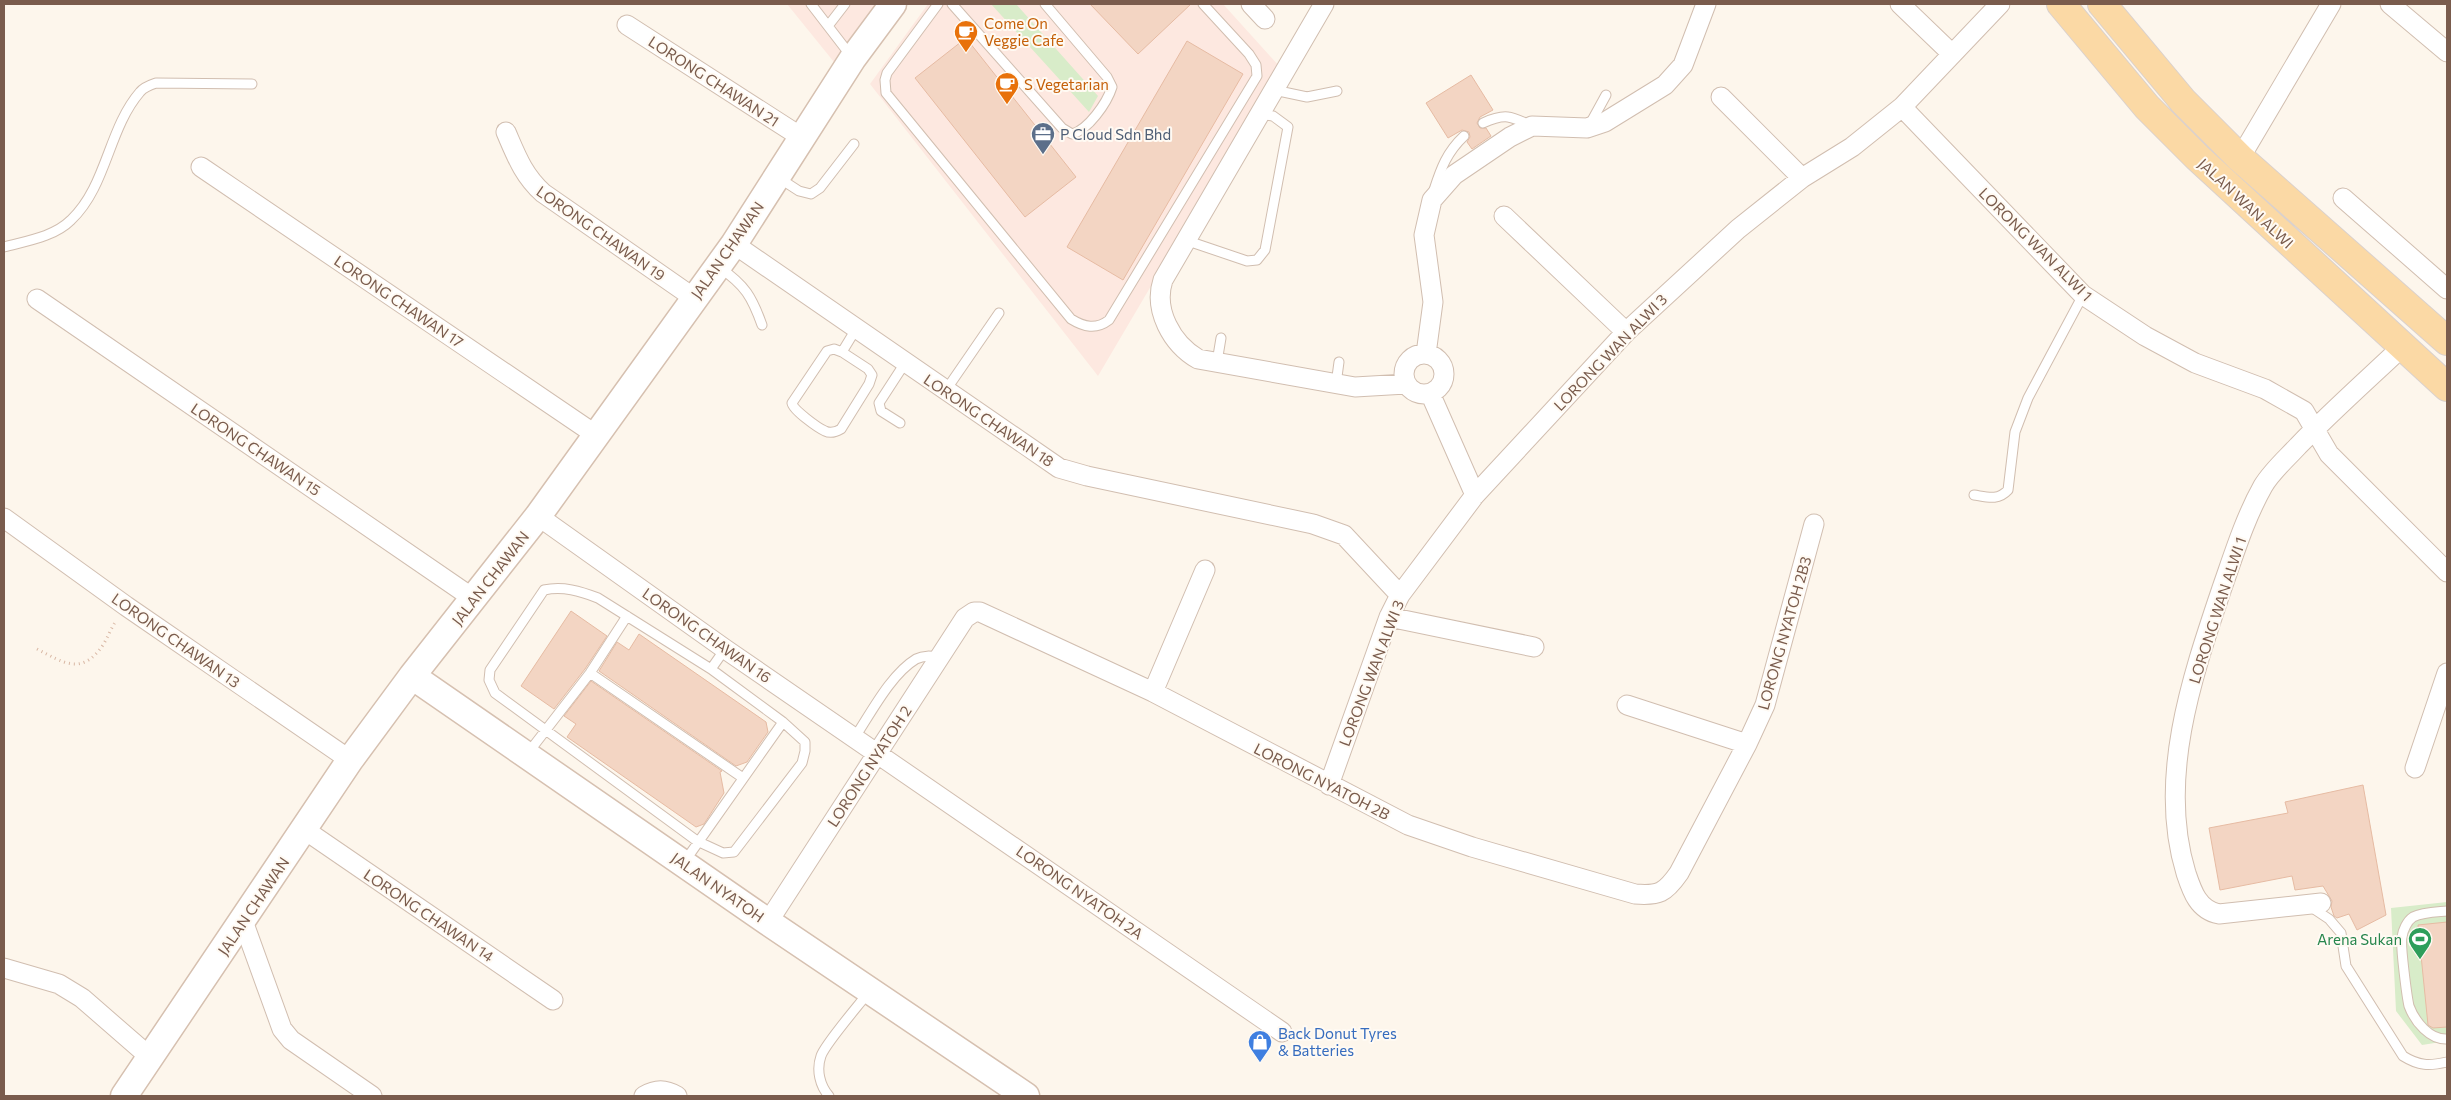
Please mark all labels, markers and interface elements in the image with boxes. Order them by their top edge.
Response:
place label: Come On Veggie Cafe [984,14,1064,49]
cafe icon: Come On Veggie Cafe [953,19,979,53]
street label: LORONG CHAWAN 21 [645,32,783,130]
cafe icon: S Vegetarian [994,71,1020,105]
place label: S Vegetarian [1024,75,1109,93]
office icon: P Cloud Sdn Bhd [1030,121,1056,155]
place label: P Cloud Sdn Bhd [1060,125,1171,143]
street label: JALAN WAN ALWI [2195,154,2297,252]
street label: LORONG CHAWAN 19 [533,182,669,284]
street label: LORONG WAN ALWI 1 [1976,184,2096,304]
street label: JALAN CHAWAN [687,198,767,302]
street label: LORONG CHAWAN 17 [331,251,467,351]
street label: LORONG WAN ALWI 3 [1550,290,1670,414]
street label: LORONG CHAWAN 18 [921,370,1057,470]
street label: LORONG CHAWAN 15 [188,399,324,499]
street label: JALAN CHAWAN [448,527,532,629]
street label: LORONG WAN ALWI 1 [2185,534,2249,686]
street label: LORONG NYATOH 2B3 [1753,554,1815,712]
street label: LORONG CHAWAN 16 [639,584,775,686]
street label: LORONG CHAWAN 13 [108,589,244,691]
street label: LORONG WAN ALWI 3 [1335,597,1407,749]
street label: LORONG NYATOH 2 [823,702,915,830]
street label: LORONG NYATOH 2B [1251,739,1393,823]
street label: LORONG NYATOH 2A [1013,841,1147,943]
street label: JALAN NYATOH [668,848,768,926]
street label: JALAN CHAWAN [214,854,292,958]
street label: LORONG CHAWAN 14 [361,865,497,965]
sports icon: Arena Sukan [2407,926,2433,960]
place label: Arena Sukan [2317,930,2402,948]
place label: Back Donut Tyres & Batteries [1278,1024,1397,1059]
shop icon: Back Donut Tyres & Batteries [1247,1029,1273,1063]

